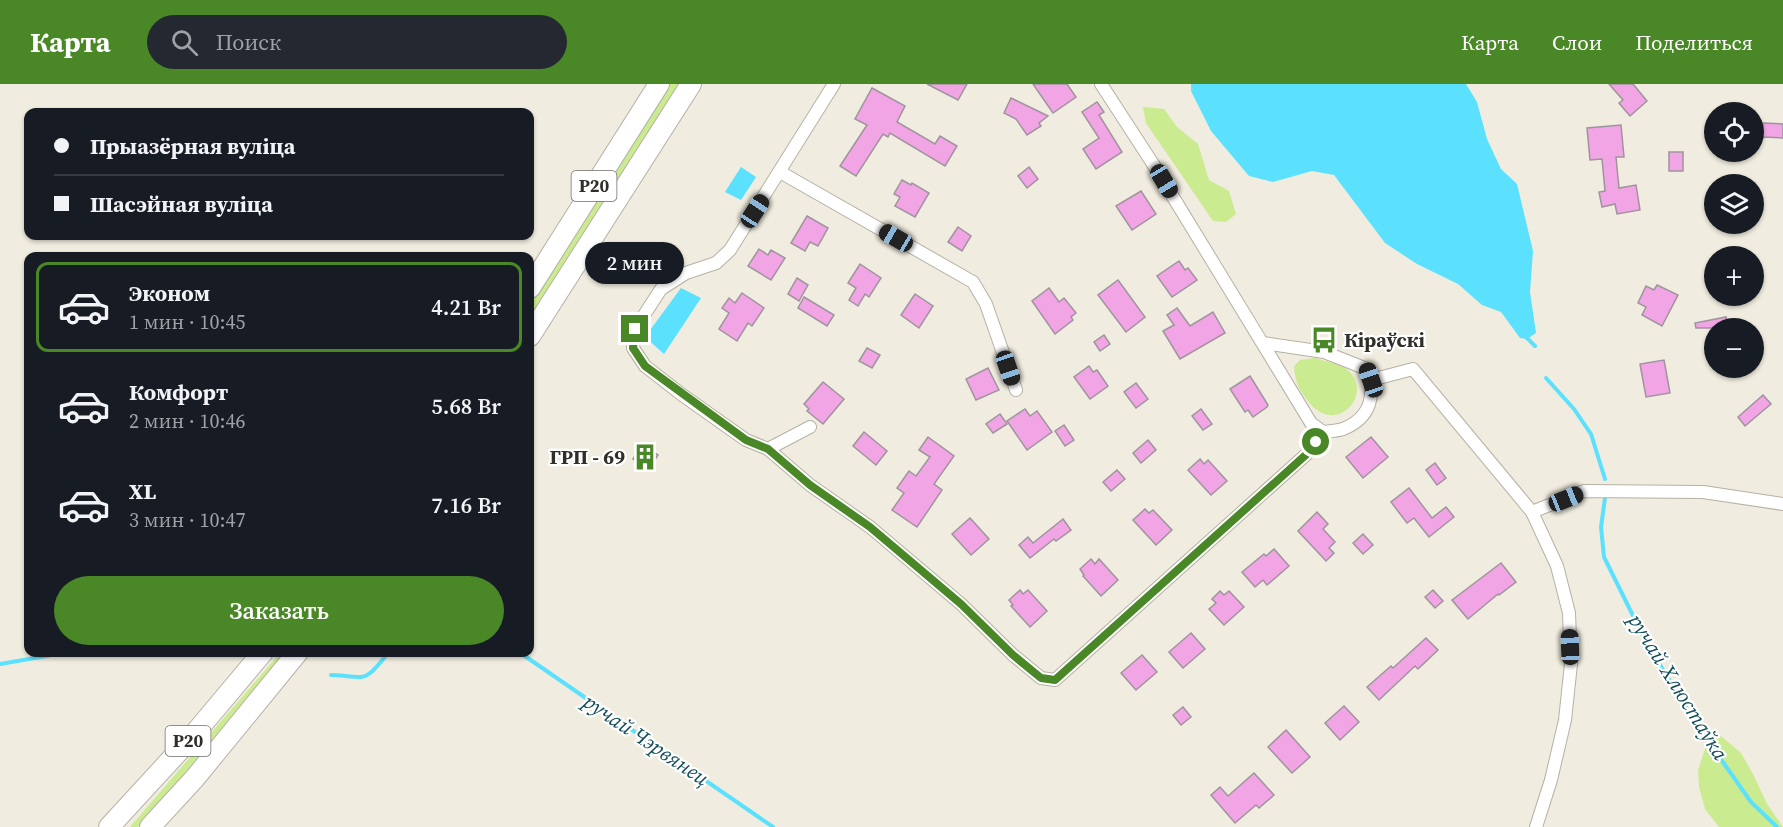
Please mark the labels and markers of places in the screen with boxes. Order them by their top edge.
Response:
bus stop icon: Кіраўскі [1309,325,1339,355]
place label: Кіраўскі [1344,326,1425,354]
building icon: ГРП - 69 [630,442,660,472]
place label: ГРП - 69 [549,443,625,471]

